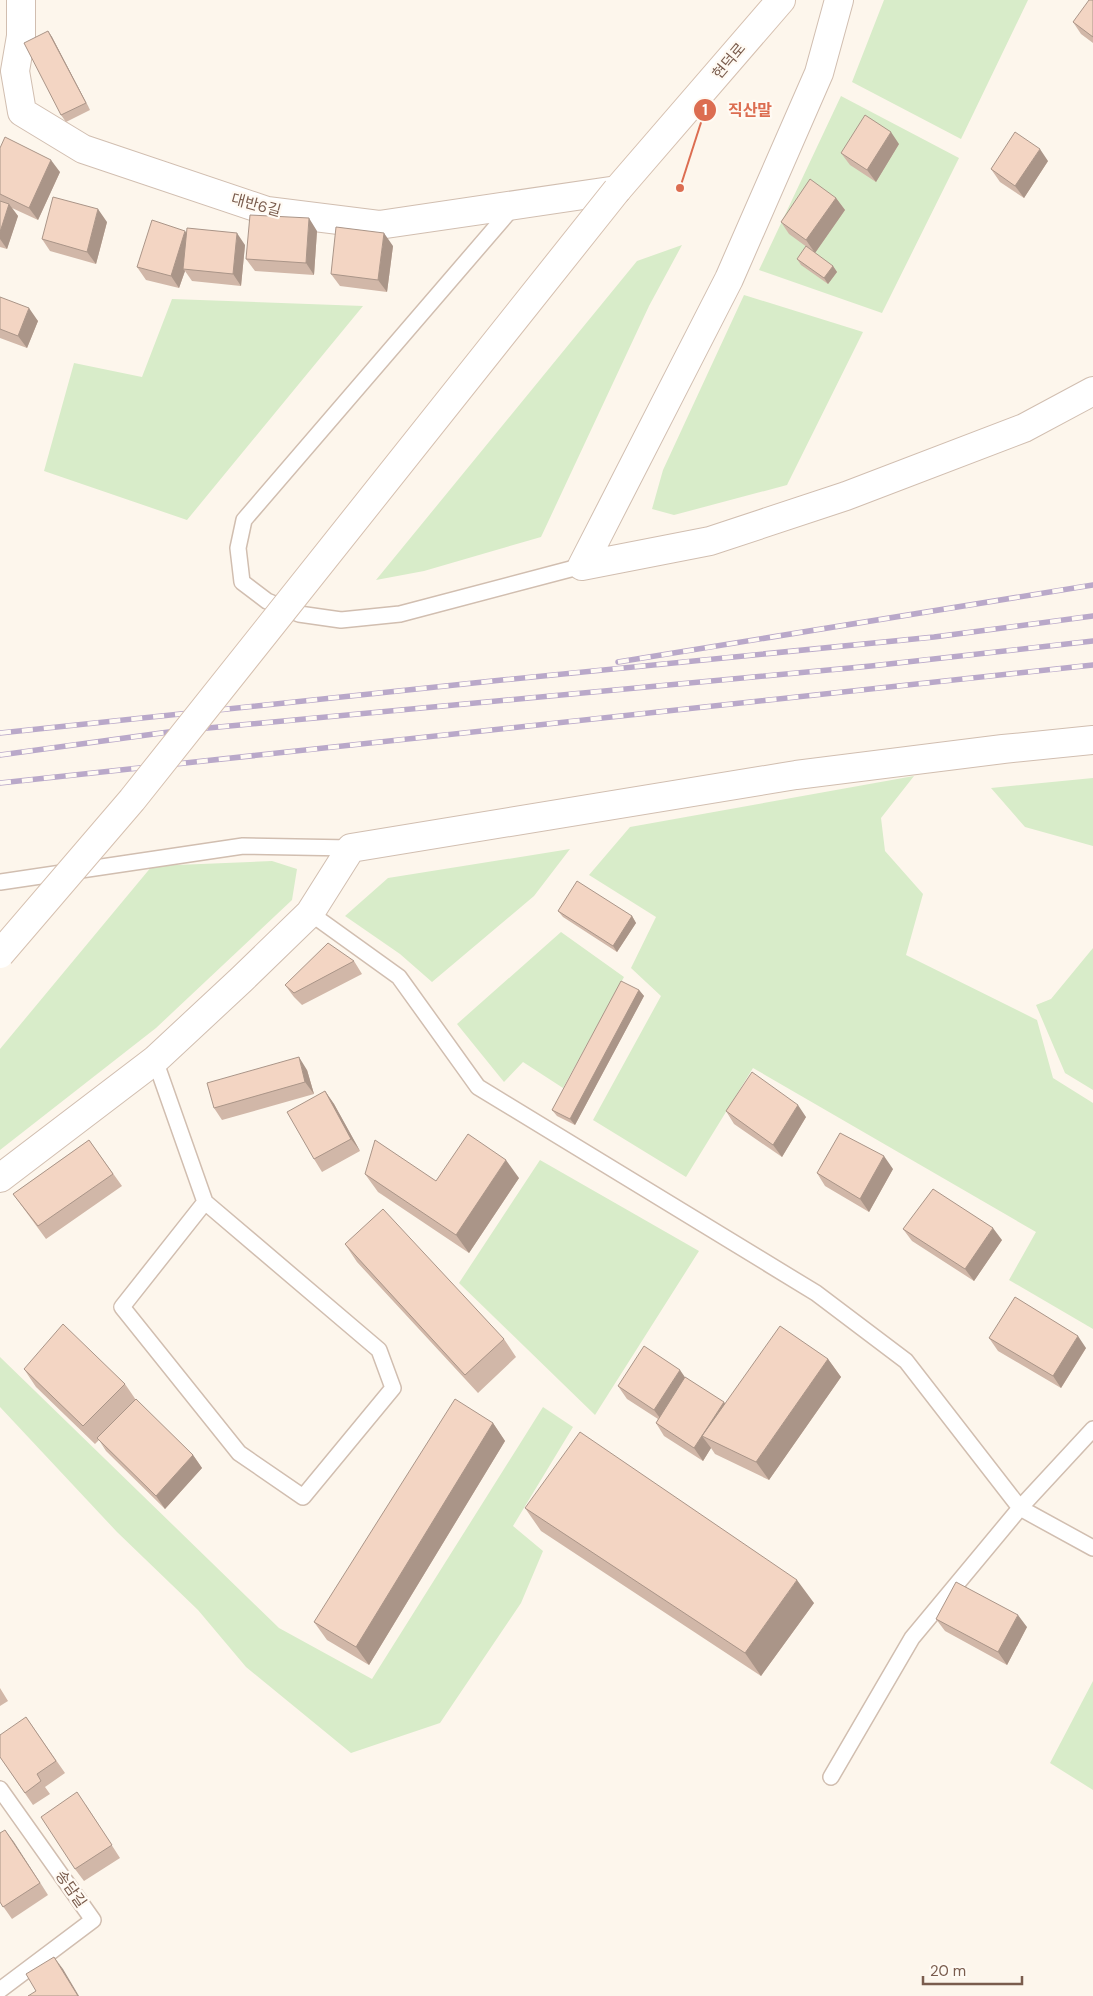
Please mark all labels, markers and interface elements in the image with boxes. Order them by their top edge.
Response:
street label: 현덕로 [708,39,750,83]
callout: 직산말 [693,94,782,125]
text: 1 [702,100,708,120]
text: 직산말 [728,100,772,121]
street label: 대반6길 [229,189,283,221]
street label: 송담길 [51,1866,91,1912]
scale bar [923,1954,1022,1986]
text: 20 m [930,1961,966,1981]

